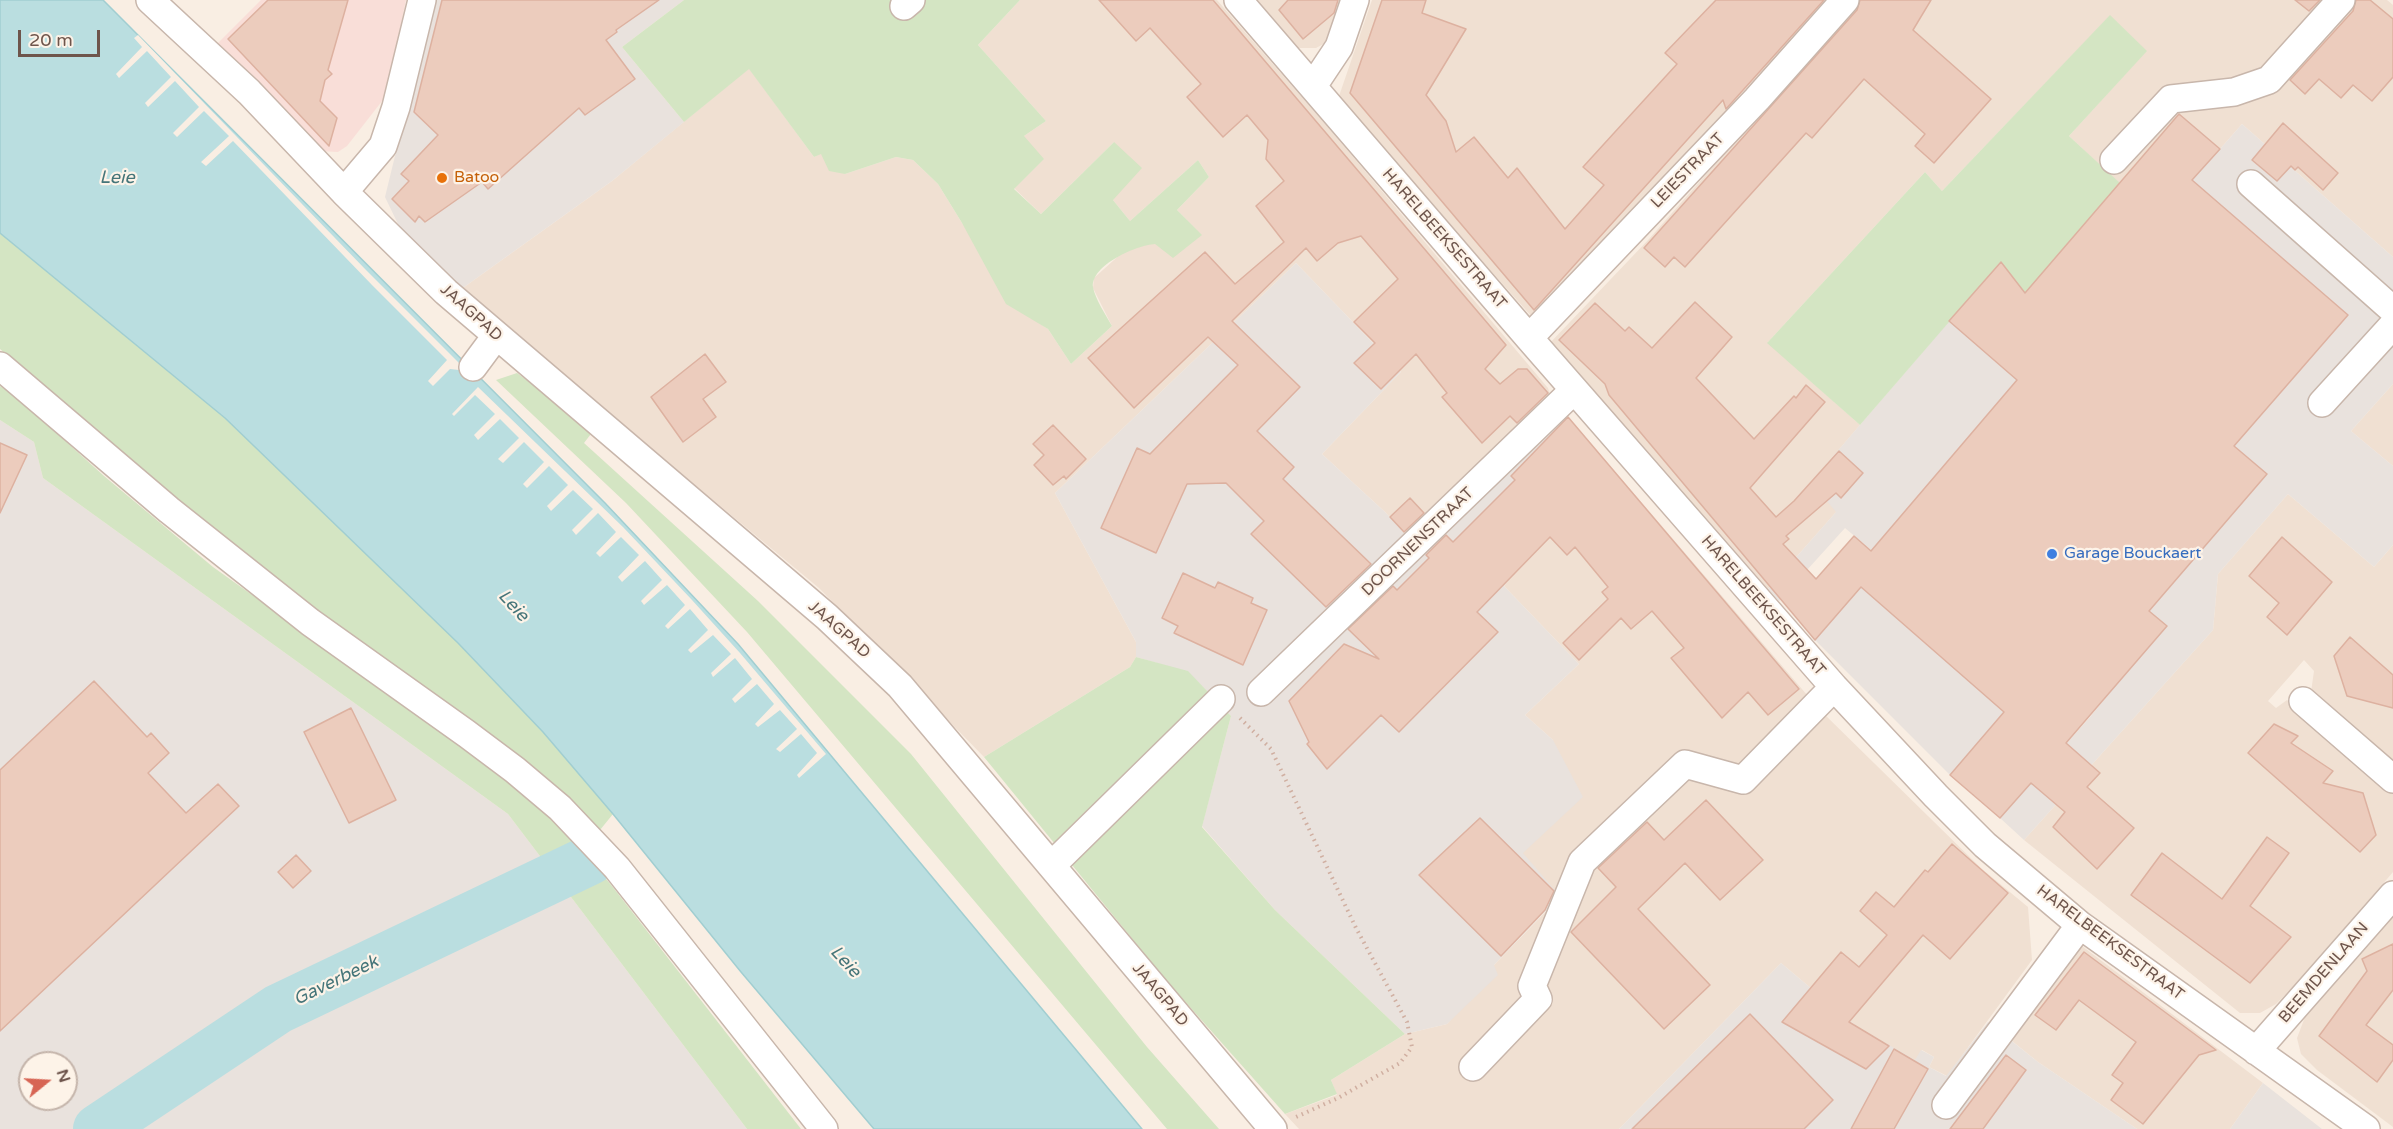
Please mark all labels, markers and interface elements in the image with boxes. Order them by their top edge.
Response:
scale bar [21,18,104,56]
text: 20 m [29,29,73,51]
street label: LEIESTRAAT [1647,129,1729,213]
street label: HARELBEEKSESTRAAT [1378,165,1510,313]
water label: Leie [99,167,135,189]
place label: Batoo [454,168,499,188]
marker: Batoo [435,171,449,185]
street label: JAAGPAD [436,280,506,346]
street label: DOORNENSTRAAT [1358,484,1478,600]
street label: HARELBEEKSESTRAAT [1697,532,1829,680]
place label: Garage Bouckaert [2064,544,2201,564]
marker: Garage Bouckaert [2045,547,2059,561]
water label: Leie [493,586,533,626]
street label: JAAGPAD [804,597,874,663]
street label: HARELBEEKSESTRAAT [2032,881,2188,1005]
street label: BEEMDENLAAN [2275,919,2373,1027]
water label: Leie [825,942,865,982]
water label: Gaverbeek [290,951,382,1011]
street label: JAAGPAD [1128,959,1192,1031]
north arrow [18,1051,78,1111]
text: N [52,1067,75,1085]

